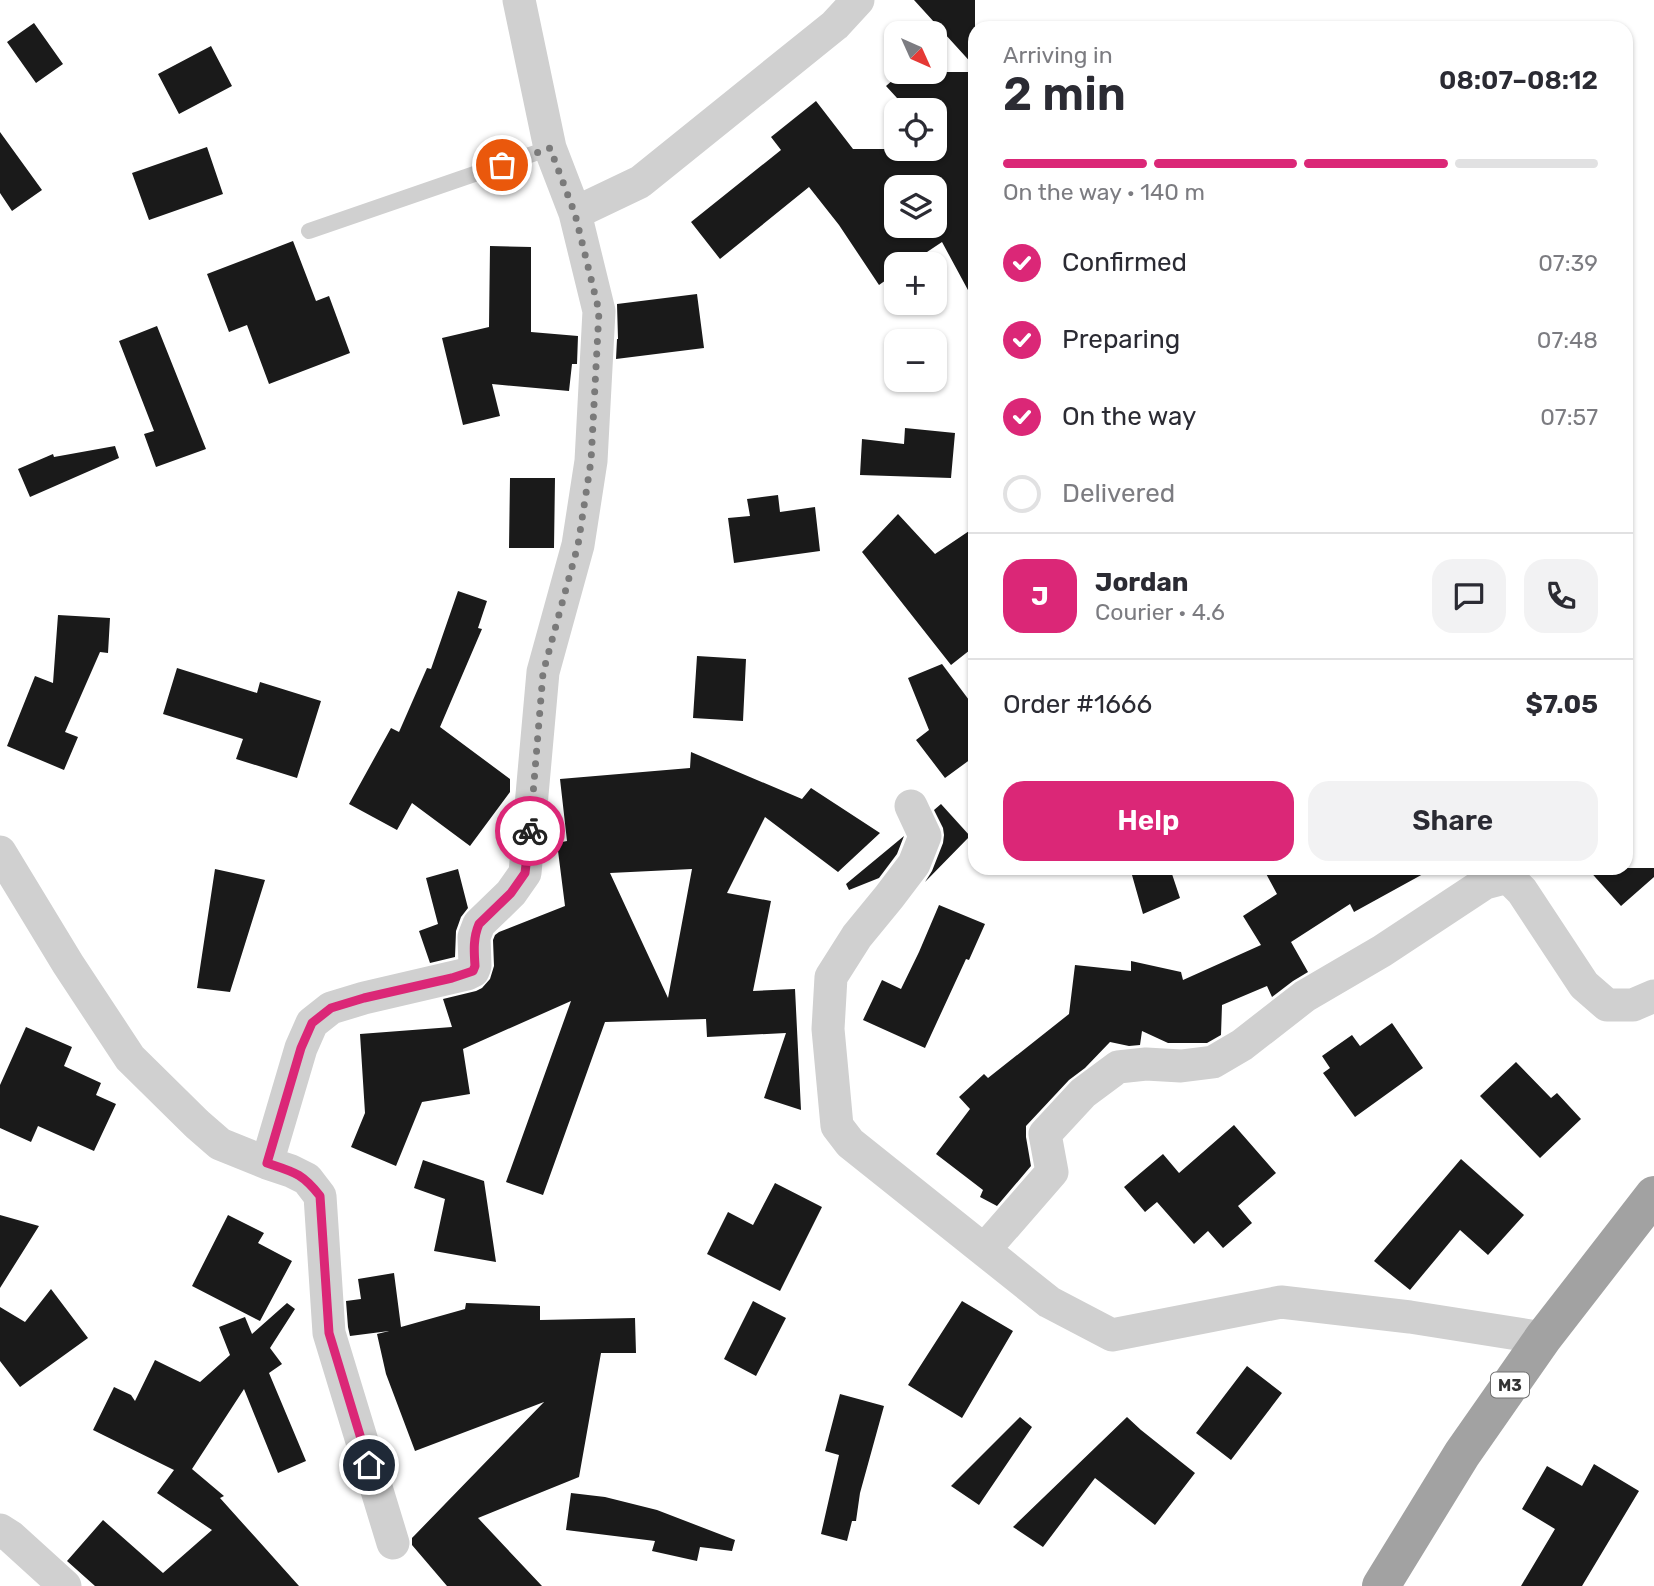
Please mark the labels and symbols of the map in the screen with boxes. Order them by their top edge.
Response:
north arrow [884,21,947,84]
pin [472,135,532,195]
courier [495,796,565,866]
road number: M3 [1491,1372,1529,1398]
pin [339,1435,399,1495]

